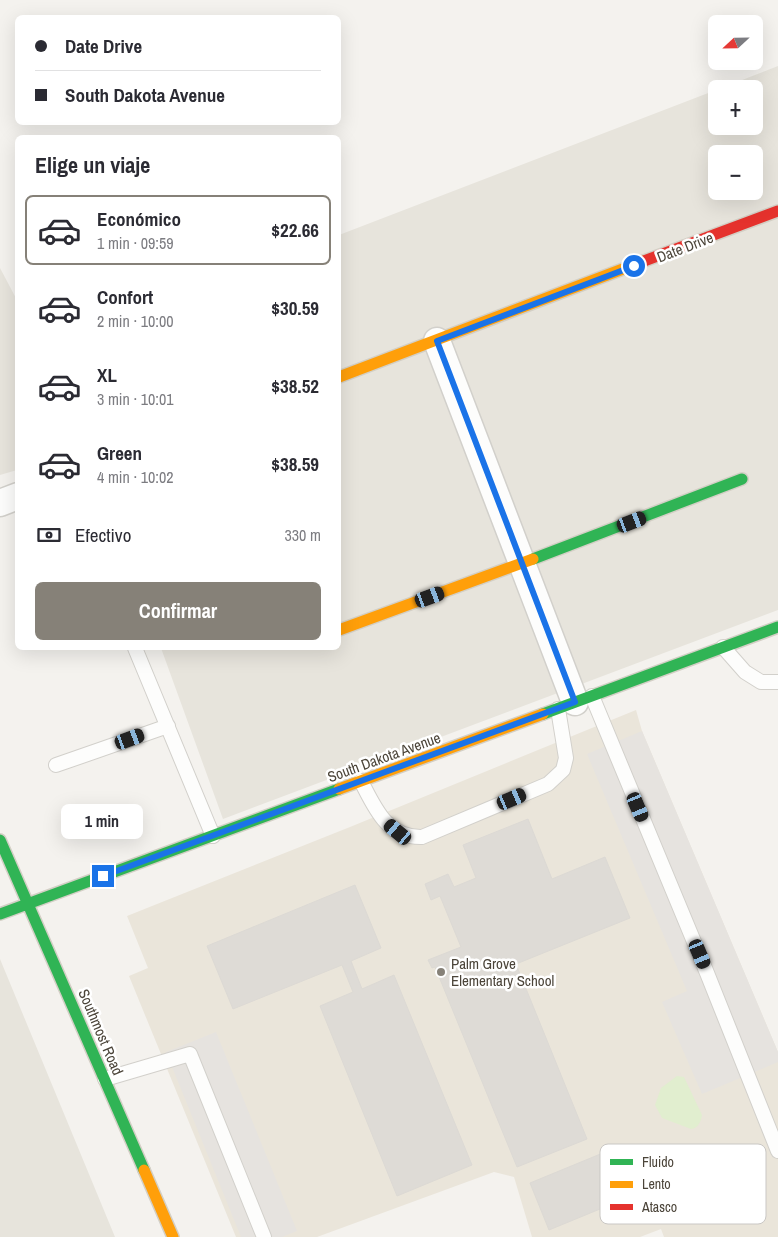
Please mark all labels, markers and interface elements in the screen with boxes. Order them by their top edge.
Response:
north arrow [708,15,762,70]
map controls [708,15,763,200]
text: Date Drive [65,33,142,59]
button: + [708,80,763,135]
text: South Dakota Avenue [65,82,225,108]
button: − [708,145,763,200]
text: Elige un viaje [35,150,150,180]
text: Económico [97,206,181,232]
icon: car [37,208,82,253]
text: $22.66 [271,217,319,243]
street label: Date Drive [654,227,716,267]
text: 1 min · 09:59 [97,232,174,254]
route start [623,255,645,277]
text: Confort [97,284,153,310]
icon: car [37,286,82,331]
text: $30.59 [271,295,319,321]
text: 2 min · 10:00 [97,310,174,332]
text: XL [97,362,117,388]
icon: car [37,364,82,409]
text: $38.52 [271,373,319,399]
text: 3 min · 10:01 [97,388,174,410]
text: Green [97,440,142,466]
icon: car [37,442,82,487]
text: $38.59 [271,451,319,477]
text: 4 min · 10:02 [97,466,174,488]
car [615,510,648,534]
icon: cash [35,521,63,549]
text: Efectivo [75,522,131,548]
text: 330 m [285,524,321,546]
button: Confirmar [35,582,321,640]
car [413,585,446,609]
car [113,727,146,751]
street label: South Dakota Avenue [325,727,444,787]
car [495,786,528,812]
car [625,790,650,824]
callout: 1 min [62,804,144,838]
text: 1 min [85,810,119,832]
car [381,817,414,847]
route end [92,865,114,887]
car [687,937,712,971]
place label: Palm Grove Elementary School [451,953,554,991]
marker: Palm Grove Elementary School [435,966,447,978]
street label: Southmost Road [73,986,129,1078]
legend [600,1144,766,1224]
text: Fluido [642,1153,674,1171]
text: Lento [642,1175,671,1193]
text: Atasco [641,1198,677,1216]

